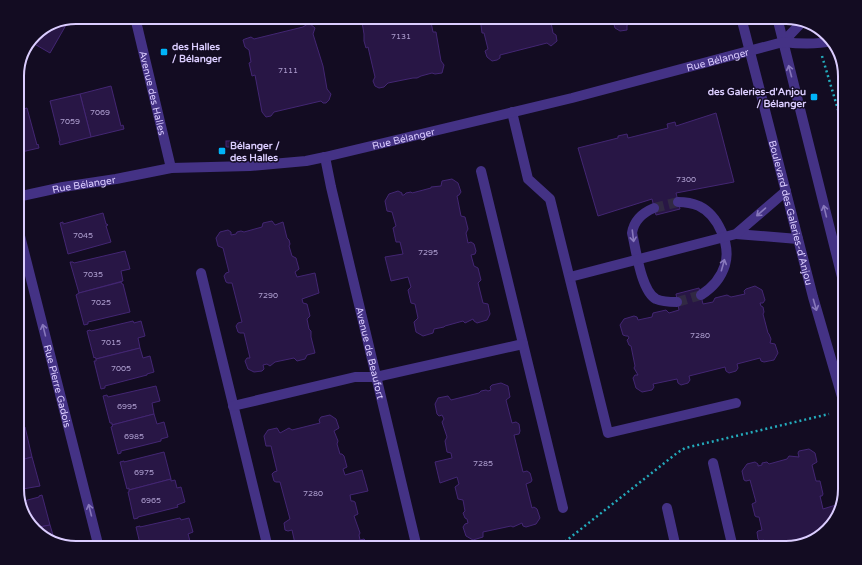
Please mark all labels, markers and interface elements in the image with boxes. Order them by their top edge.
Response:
house number: 7131 [391,32,411,41]
place label: des Halles / Bélanger [172,41,222,65]
street label: Rue Bélanger [685,46,751,74]
marker: des Halles / Bélanger [159,47,169,57]
street label: Avenue des Halles [136,50,168,137]
one-way arrow [786,65,794,78]
house number: 7111 [278,66,298,75]
place label: des Galeries-d'Anjou / Bélanger [708,86,806,110]
marker: des Galeries-d'Anjou / Bélanger [809,92,819,102]
house number: 7069 [90,108,110,117]
house number: 7059 [60,117,80,126]
street label: Rue Bélanger [371,126,436,153]
street label: Boulevard des Galeries-d'Anjou [766,139,815,287]
place label: Bélanger / des Halles [230,140,280,164]
marker: Bélanger / des Halles [217,146,227,156]
street label: Rue Bélanger [51,174,117,196]
house number: 7300 [676,175,696,184]
one-way arrow [821,204,828,217]
one-way arrow [755,208,766,217]
one-way arrow [630,229,637,242]
house number: 7045 [73,231,93,240]
house number: 7295 [418,248,438,257]
one-way arrow [720,259,727,272]
house number: 7035 [83,270,103,279]
house number: 7290 [258,291,278,300]
house number: 7025 [91,298,111,307]
one-way arrow [812,298,819,311]
street label: Avenue de Beaufort [353,306,386,401]
one-way arrow [40,324,47,337]
house number: 7280 [690,331,710,340]
house number: 7015 [101,338,121,347]
street label: Rue Pierre Gadois [41,343,73,429]
house number: 7005 [111,364,131,373]
house number: 6995 [117,402,137,411]
house number: 6985 [124,432,144,441]
house number: 7285 [473,459,493,468]
house number: 6975 [134,468,154,477]
house number: 7280 [303,489,323,498]
house number: 6965 [141,496,161,505]
one-way arrow [85,504,93,517]

